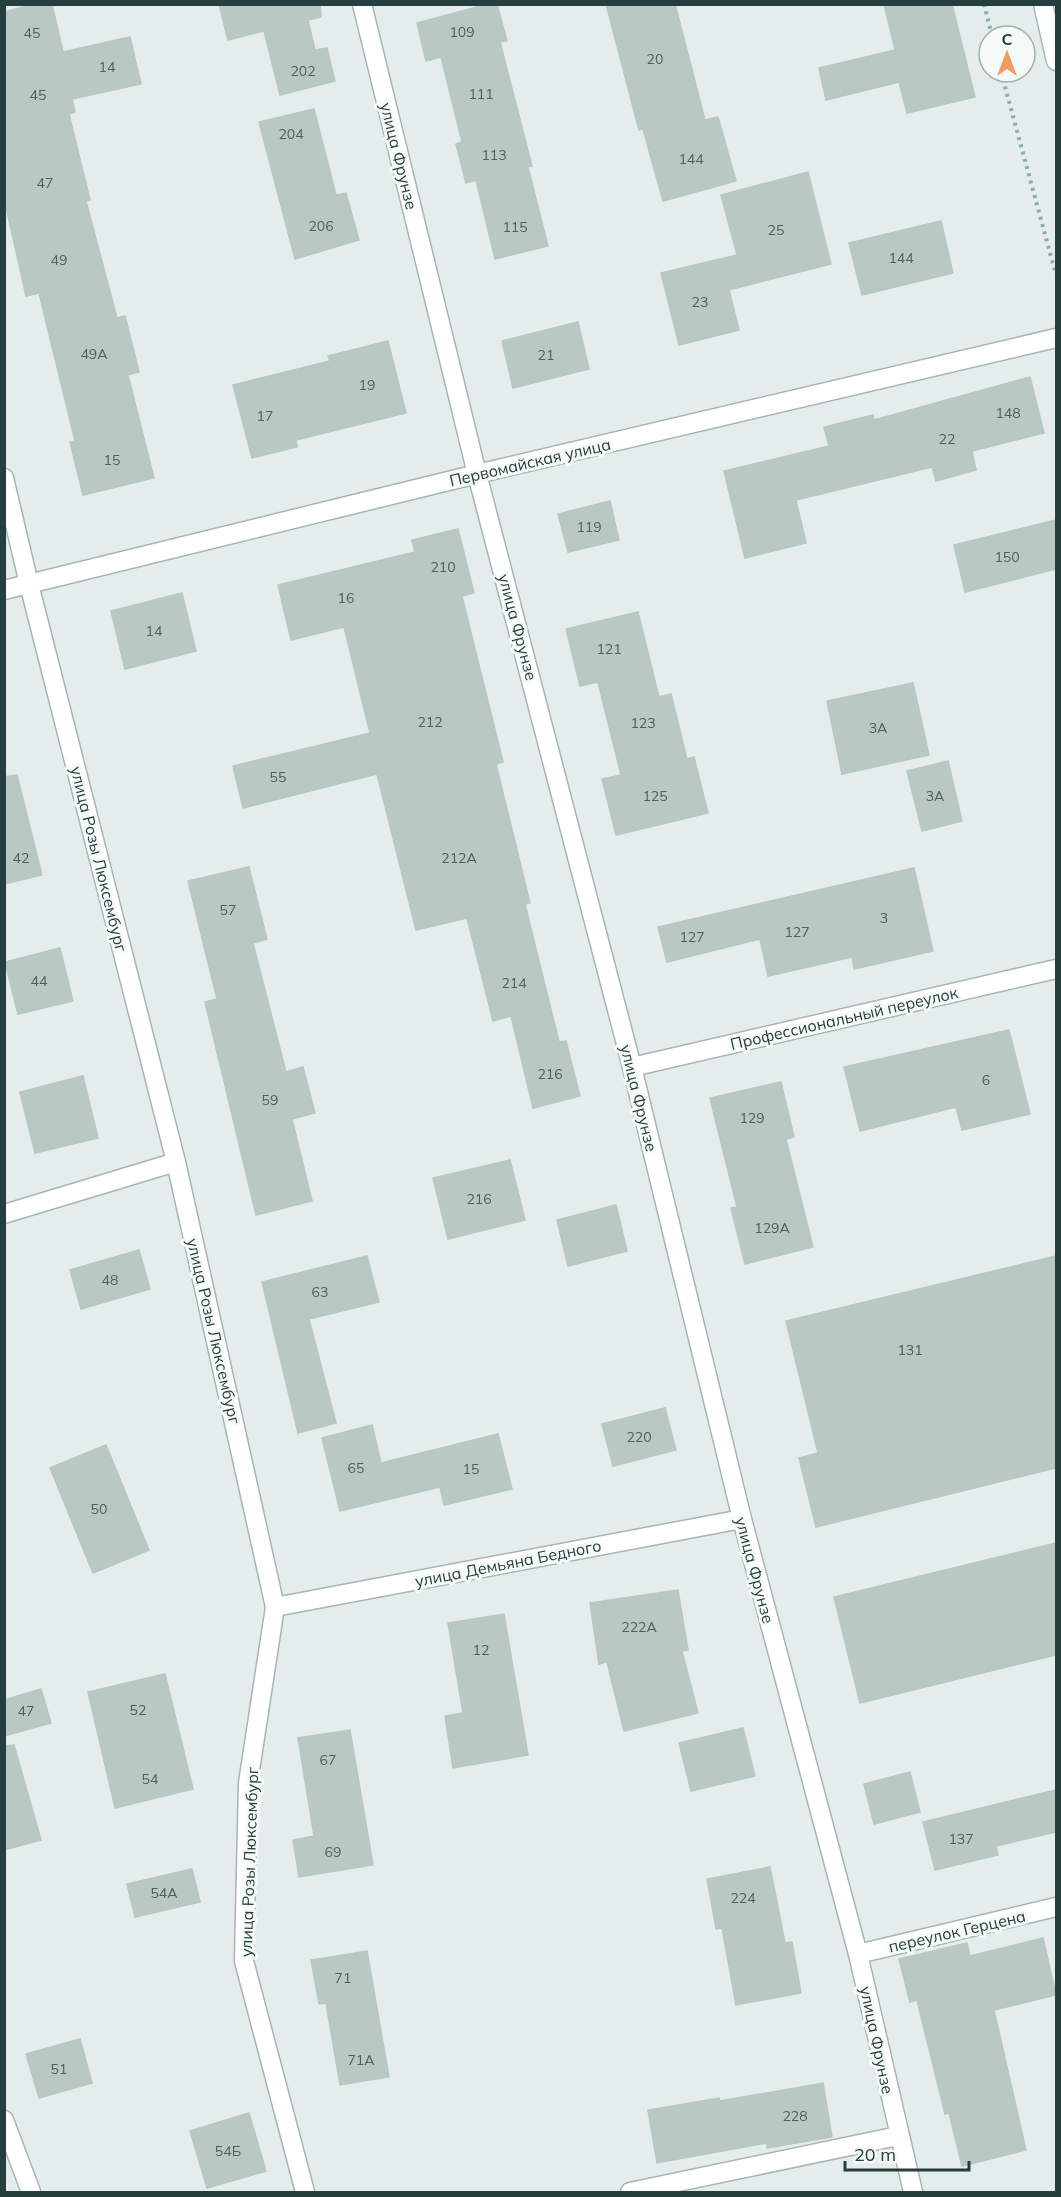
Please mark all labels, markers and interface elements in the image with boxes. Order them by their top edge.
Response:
house number: 109 [449,23,475,41]
house number: 45 [24,24,40,42]
north arrow [977,24,1037,84]
text: С [1002,29,1013,49]
house number: 20 [647,50,663,68]
house number: 14 [99,58,116,76]
house number: 202 [290,62,316,80]
house number: 111 [468,85,494,103]
house number: 45 [30,86,46,104]
street label: улица Фрунзе [376,100,422,212]
house number: 204 [278,125,304,143]
house number: 113 [481,146,507,164]
house number: 144 [678,150,704,168]
house number: 47 [37,174,53,192]
house number: 206 [308,217,334,235]
house number: 115 [502,218,528,236]
house number: 25 [768,221,784,239]
house number: 144 [888,249,914,267]
house number: 49 [51,251,67,269]
house number: 23 [692,293,708,311]
house number: 49А [80,345,108,363]
house number: 21 [538,346,554,364]
house number: 19 [359,376,375,394]
house number: 148 [995,404,1021,422]
house number: 17 [257,407,273,425]
house number: 22 [939,430,955,448]
street label: Первомайская улица [447,434,613,490]
house number: 15 [104,451,120,469]
house number: 119 [576,518,602,536]
house number: 150 [994,548,1020,566]
house number: 210 [430,558,456,576]
street label: улица Фрунзе [494,571,542,683]
house number: 16 [338,589,354,607]
house number: 14 [146,622,163,640]
house number: 121 [596,640,622,658]
house number: 212 [417,713,443,731]
house number: 123 [630,714,656,732]
house number: 3А [869,719,888,737]
street label: улица Розы Люксембург [66,764,132,954]
house number: 55 [270,768,286,786]
house number: 125 [642,787,668,805]
house number: 3А [926,787,945,805]
house number: 42 [13,849,29,867]
house number: 212А [441,849,477,867]
house number: 57 [220,901,236,919]
house number: 3 [880,909,888,927]
house number: 127 [784,923,810,941]
house number: 127 [679,928,705,946]
house number: 44 [31,972,48,990]
house number: 214 [501,974,527,992]
street label: Профессиональный переулок [728,982,960,1054]
street label: улица Фрунзе [616,1042,662,1154]
house number: 216 [537,1065,563,1083]
house number: 6 [982,1071,990,1089]
house number: 59 [262,1091,278,1109]
house number: 129 [739,1109,765,1127]
house number: 216 [466,1190,492,1208]
house number: 129А [754,1219,790,1237]
street label: улица Розы Люксембург [183,1236,245,1426]
house number: 48 [102,1271,118,1289]
house number: 63 [312,1283,328,1301]
house number: 131 [897,1341,923,1359]
house number: 220 [626,1428,652,1446]
house number: 65 [348,1459,364,1477]
house number: 15 [463,1460,479,1478]
house number: 50 [91,1500,107,1518]
street label: улица Фрунзе [731,1514,779,1626]
street label: улица Демьяна Бедного [413,1535,603,1591]
house number: 222А [621,1618,657,1636]
house number: 12 [473,1641,489,1659]
house number: 52 [130,1701,146,1719]
house number: 47 [18,1702,34,1720]
house number: 67 [320,1751,336,1769]
street label: улица Розы Люксембург [236,1767,262,1957]
house number: 54 [142,1770,159,1788]
house number: 137 [948,1830,974,1848]
house number: 69 [325,1843,341,1861]
house number: 54А [150,1884,178,1902]
house number: 224 [730,1889,756,1907]
street label: переулок Герцена [886,1905,1028,1957]
house number: 71 [335,1969,351,1987]
street label: улица Фрунзе [856,1984,898,2096]
house number: 71А [347,2051,375,2069]
house number: 51 [51,2060,67,2078]
house number: 228 [782,2107,808,2125]
scale bar [845,2134,970,2172]
house number: 54Б [215,2142,241,2160]
text: 20 m [854,2143,896,2166]

